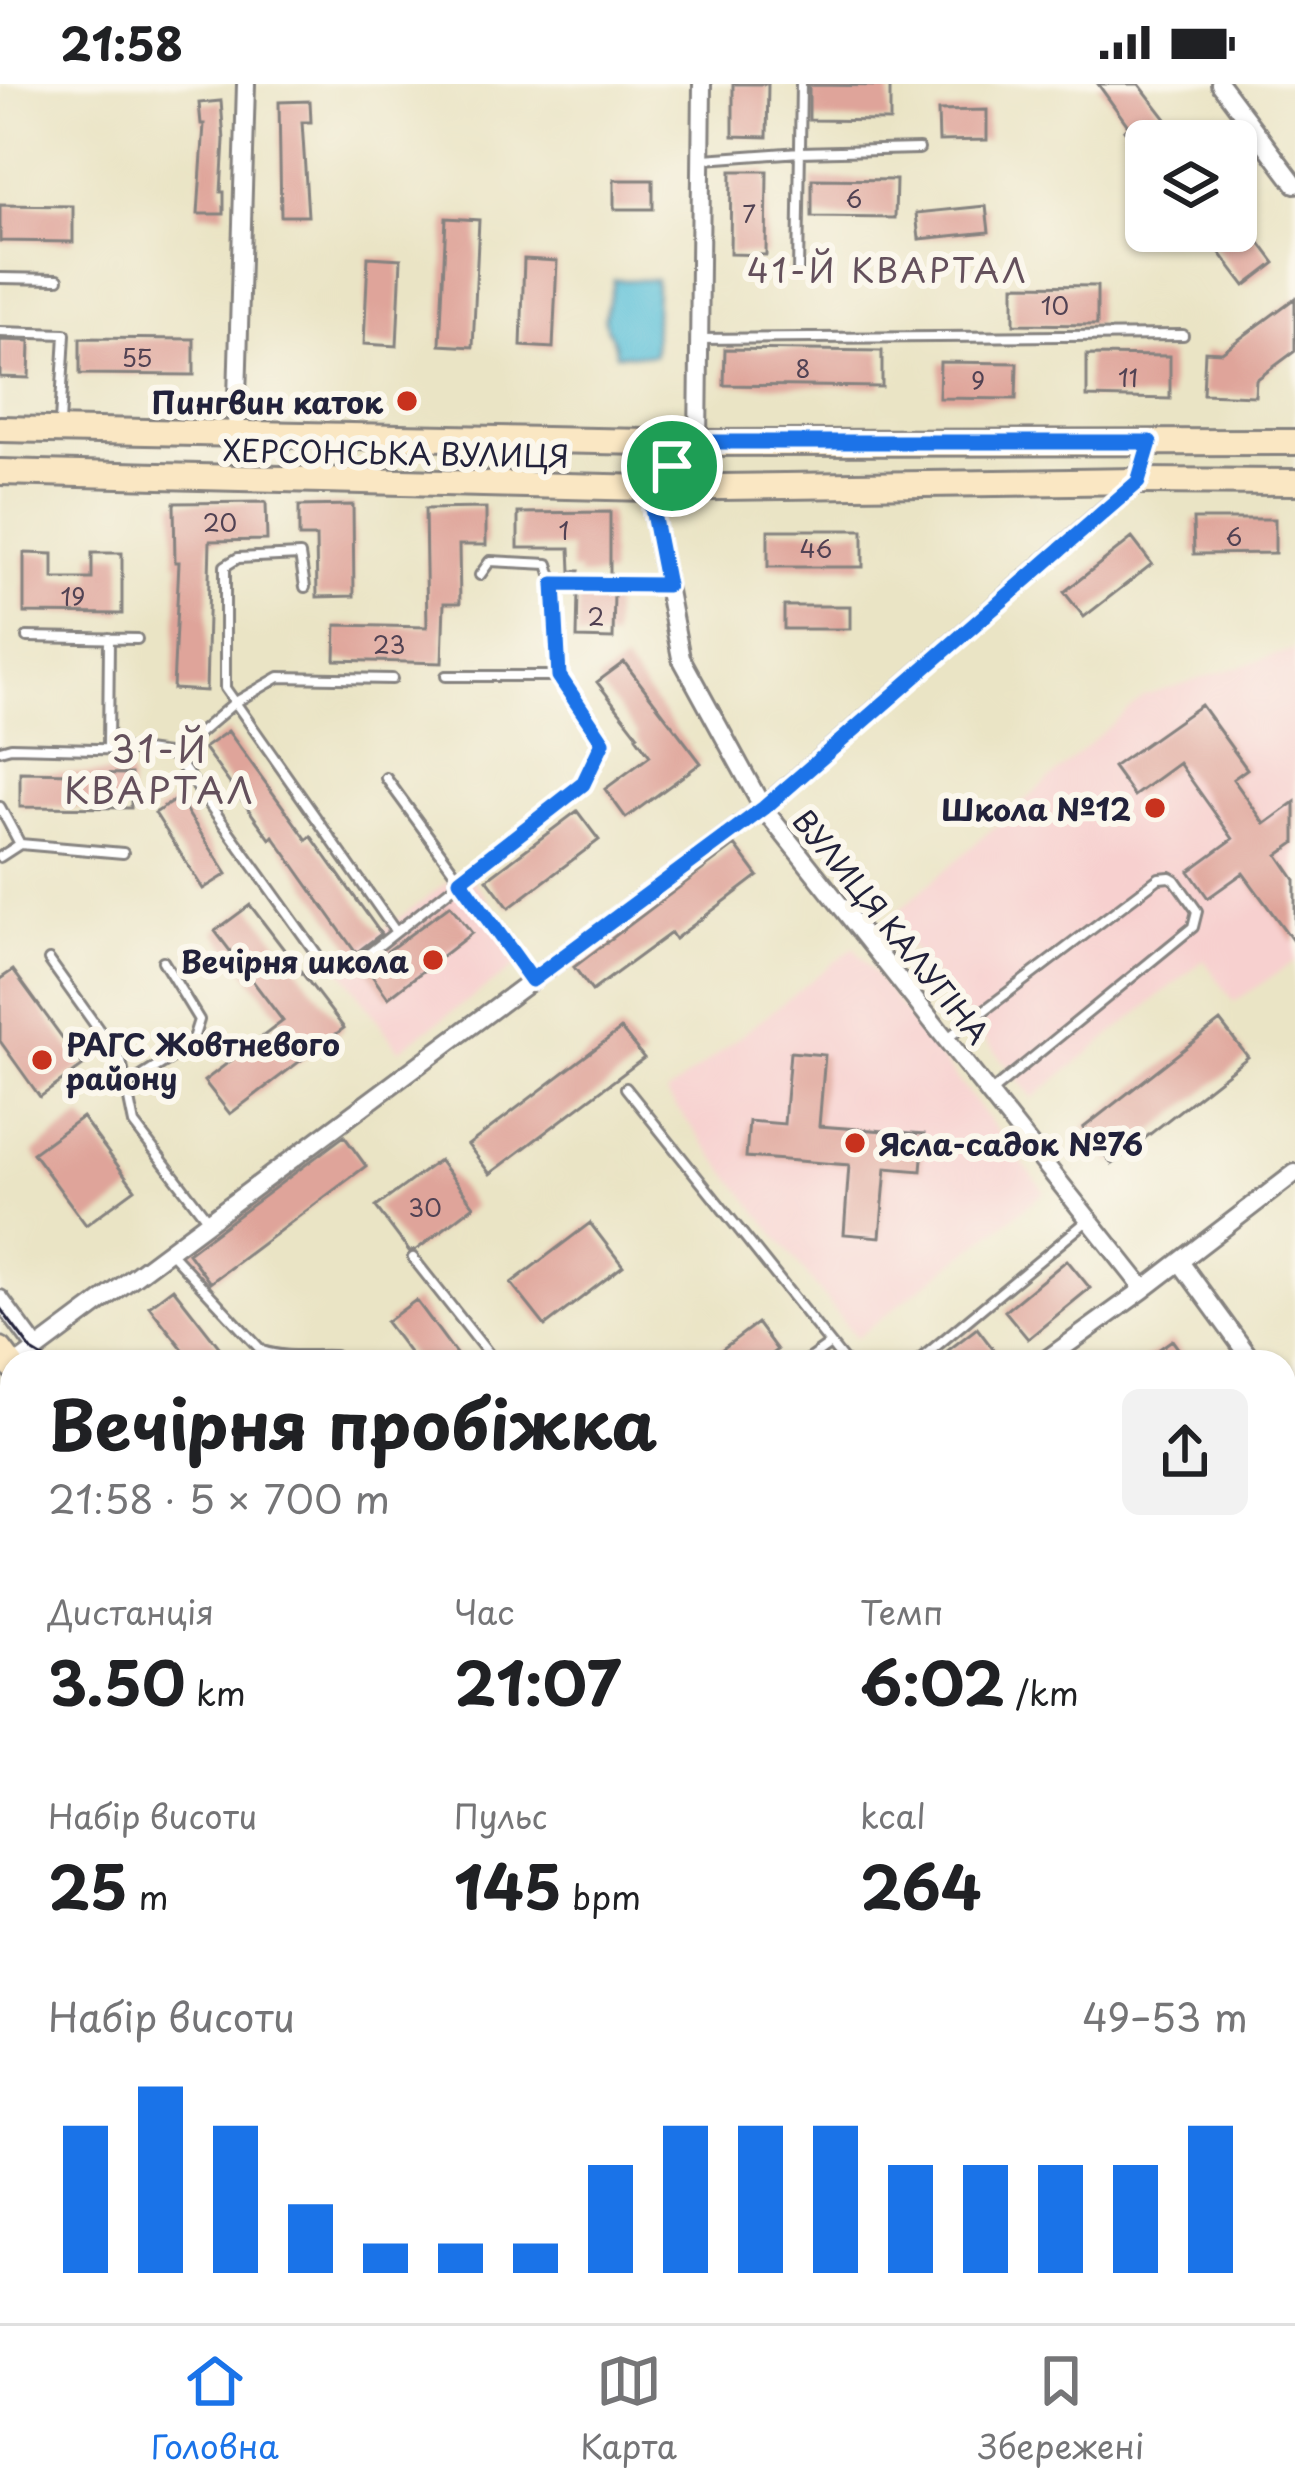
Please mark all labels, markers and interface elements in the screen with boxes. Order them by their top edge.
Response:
text: 21:58 [60,8,183,76]
map controls [1125,120,1257,252]
button: layers [1125,120,1257,252]
house number: 6 [846,180,862,216]
house number: 7 [742,195,756,231]
district label: 41-Й КВАРТАЛ [747,244,1029,294]
house number: 10 [1041,287,1069,323]
house number: 55 [122,339,152,375]
house number: 8 [796,350,811,386]
house number: 11 [1118,359,1138,395]
house number: 9 [971,362,985,398]
place label: Пингвин каток [152,379,384,424]
marker: Пингвин каток [394,388,420,414]
pin [621,415,723,517]
street label: ХЕРСОНСЬКА ВУЛИЦЯ [223,426,569,478]
icon: arrive [639,433,705,499]
house number: 20 [203,504,237,540]
house number: 1 [559,512,569,548]
house number: 6 [1226,518,1242,554]
house number: 46 [800,530,832,566]
house number: 19 [61,578,85,614]
house number: 2 [588,598,605,634]
house number: 23 [373,626,405,662]
district label: 31-Й КВАРТАЛ [64,721,256,816]
place label: Школа №12 [941,786,1131,831]
marker: Школа №12 [1142,795,1168,821]
street label: ВУЛИЦЯ КАЛУГІНА [783,799,1001,1053]
place label: Вечірня школа [180,938,410,983]
marker: Вечірня школа [420,947,446,973]
place label: РАГС Жовтневого району [66,1021,340,1100]
marker: РАГС Жовтневого району [29,1047,55,1073]
place label: Ясла-садок №76 [879,1121,1143,1166]
marker: Ясла-садок №76 [842,1130,868,1156]
house number: 30 [408,1189,442,1225]
text: Вечірня пробіжка [48,1373,658,1472]
button: share [1122,1389,1248,1515]
text: 21:58 · 5 × 700 m [48,1468,390,1527]
text: Дистанція [48,1586,214,1636]
text: Час [454,1586,515,1636]
text: Темп [860,1586,943,1636]
text: 3.50 [48,1636,185,1726]
text: 21:07 [454,1636,621,1726]
text: 6:02 [860,1636,1005,1726]
text: km [185,1667,246,1717]
text: /km [1005,1667,1079,1717]
text: Набір висоти [48,1790,257,1840]
text: Пульс [454,1790,547,1840]
text: kcal [860,1790,926,1840]
text: 25 [48,1840,128,1930]
text: 145 [454,1840,562,1930]
text: 264 [860,1840,982,1930]
text: m [128,1871,169,1921]
text: bpm [562,1871,641,1921]
text: Набір висоти [48,1986,295,2045]
text: 49–53 m [1082,1986,1248,2045]
tab: Головна [151,2348,279,2470]
tab: Карта [580,2348,677,2470]
tab: Збережені [978,2348,1144,2470]

